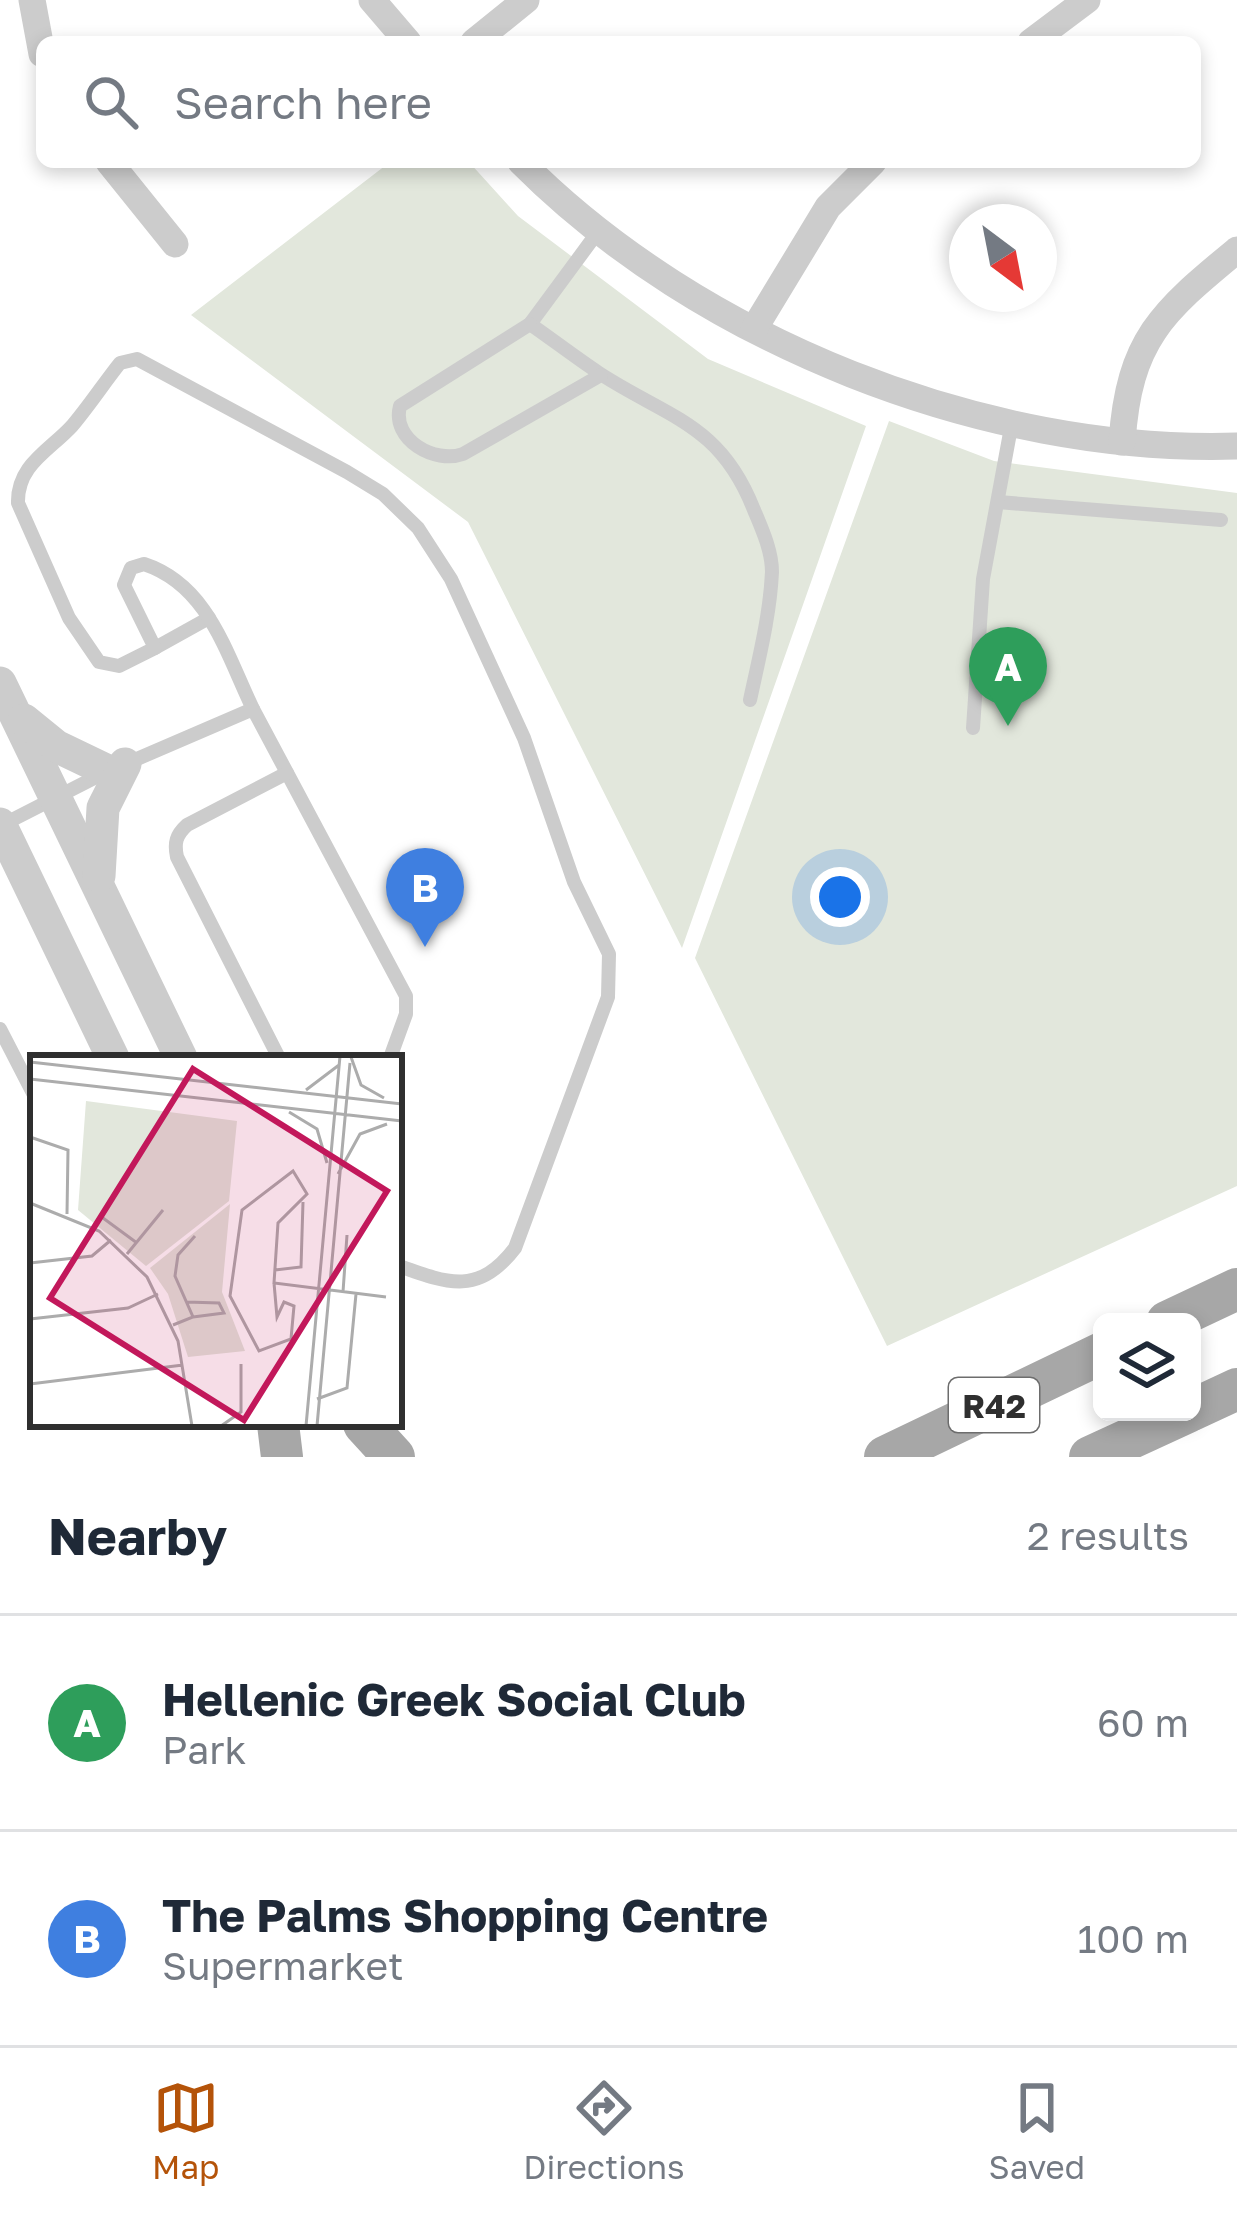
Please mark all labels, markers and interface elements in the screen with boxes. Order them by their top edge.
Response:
search box [36,36,1201,168]
icon: search [78,69,144,135]
text: Search here [174,75,432,129]
north arrow [949,204,1057,312]
pin: A [969,627,1047,726]
pin: B [386,848,464,947]
your location [810,867,870,927]
inset map [30,1055,402,1427]
map controls [1093,1313,1201,1421]
button: layers [1093,1313,1201,1421]
road number: R42 [949,1378,1039,1432]
text: Nearby [48,1505,227,1566]
text: 2 results [1027,1512,1189,1559]
text: Hellenic Greek Social Club [162,1672,746,1726]
text: A [73,1699,101,1746]
text: 60 m [1097,1699,1189,1746]
text: Park [162,1726,246,1773]
text: The Palms Shopping Centre [162,1888,768,1942]
text: B [73,1915,101,1962]
text: 100 m [1077,1915,1189,1962]
text: Supermarket [162,1942,404,1989]
tab: Map [152,2075,219,2186]
tab: Directions [523,2075,685,2186]
tab: Saved [989,2075,1085,2186]

